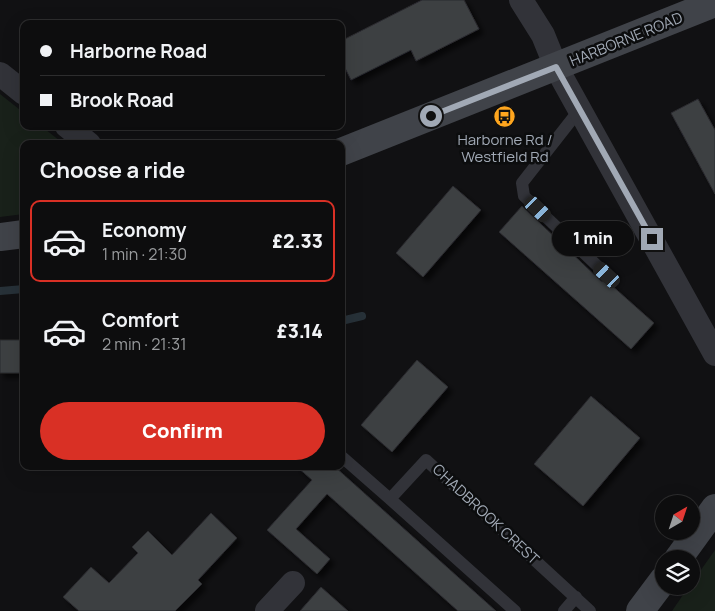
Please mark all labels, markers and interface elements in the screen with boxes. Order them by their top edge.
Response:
street label: HARBORNE ROAD [566,7,686,71]
text: Harborne Road [70,38,207,64]
text: Brook Road [70,87,174,113]
bus stop icon: Harborne Rd / Westfield Rd [493,104,517,128]
route start [420,105,442,127]
place label: Harborne Rd / Westfield Rd [458,129,552,167]
text: Choose a ride [40,155,185,185]
car [521,193,554,225]
text: Economy [102,217,186,243]
icon: car [42,219,87,264]
callout: 1 min [552,222,634,256]
text: 1 min [573,227,613,249]
text: £2.33 [272,228,323,254]
route end [641,228,663,250]
text: 1 min · 21:30 [102,243,187,265]
car [590,259,623,291]
text: Comfort [102,307,179,333]
icon: car [42,309,87,354]
text: £3.14 [277,318,323,344]
text: 2 min · 21:31 [102,333,186,355]
button: Confirm [40,402,325,460]
street label: CHADBROOK CREST [428,459,544,569]
north arrow [655,495,700,540]
map controls [655,495,700,595]
button: layers [655,550,700,595]

